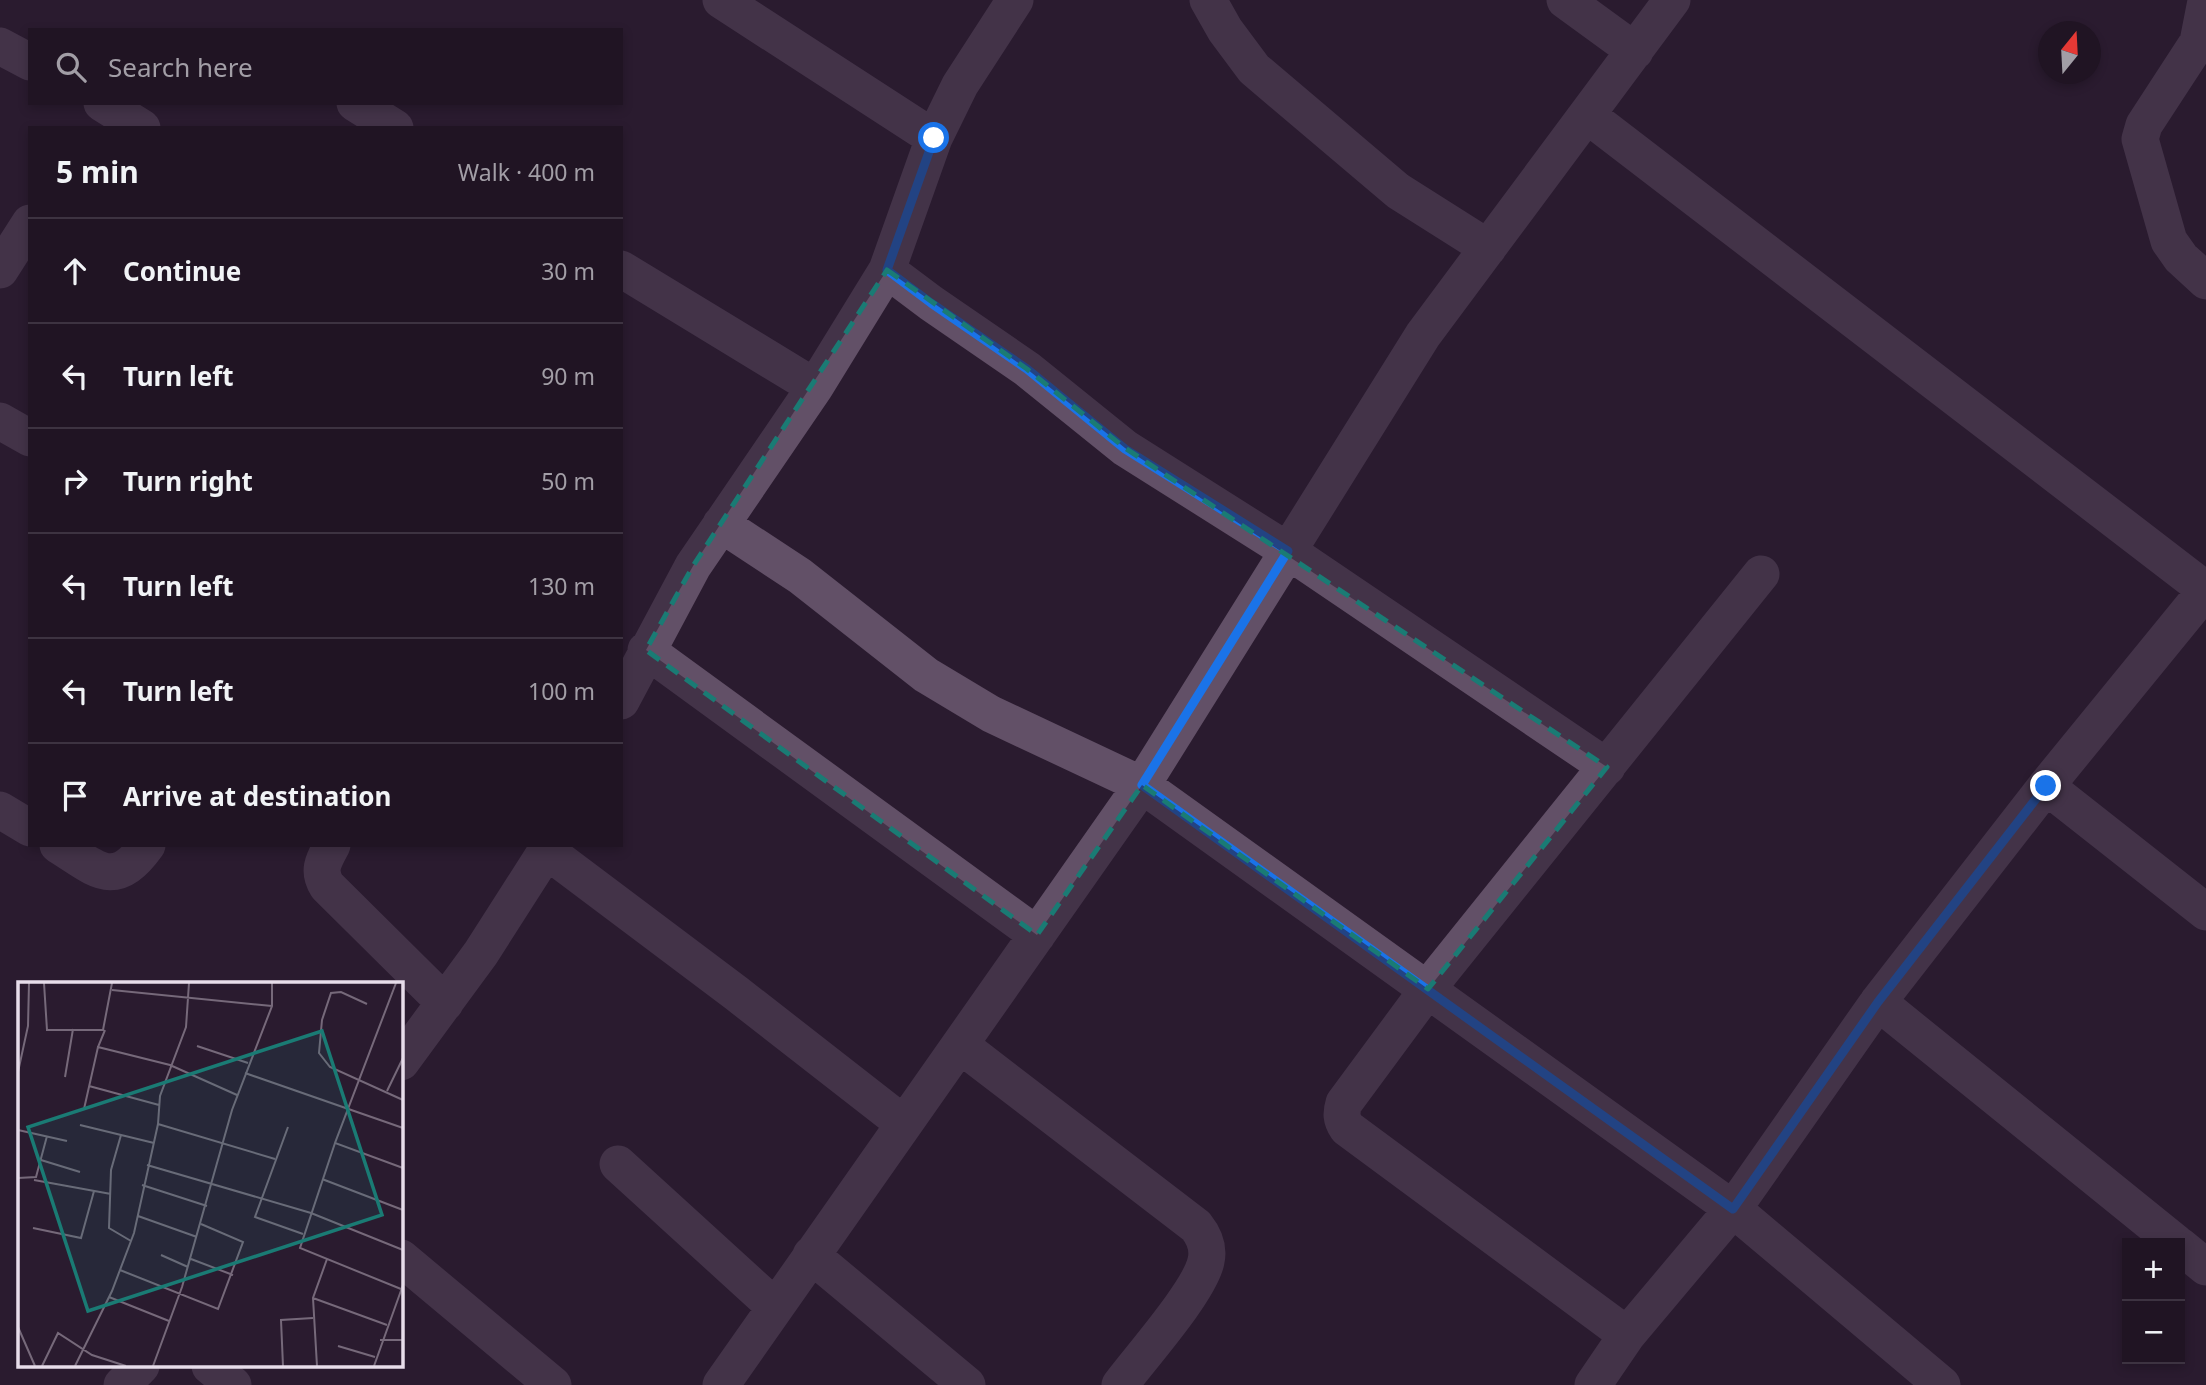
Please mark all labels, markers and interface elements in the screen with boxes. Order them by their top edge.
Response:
north arrow [2038,21,2101,84]
search box [28,28,623,105]
icon: search [52,48,90,86]
text: Search here [108,49,253,85]
route start [918,122,949,153]
text: 5 min [56,151,139,192]
text: Walk · 400 m [458,156,595,188]
icon: ahead [56,252,94,290]
text: Continue [123,253,241,289]
text: 30 m [541,255,595,287]
icon: left [56,357,94,395]
text: Turn left [123,358,234,394]
text: 90 m [541,360,595,392]
icon: right [56,462,94,500]
text: Turn right [123,463,253,499]
text: 50 m [541,465,595,497]
icon: left [56,567,94,605]
text: Turn left [123,568,234,604]
text: 130 m [528,570,595,602]
icon: left [56,672,94,710]
text: Turn left [123,673,234,709]
text: 100 m [528,675,595,707]
route end [2030,770,2061,801]
icon: arrive [56,777,94,815]
text: Arrive at destination [123,778,392,814]
inset map [18,982,402,1368]
map controls [2122,1238,2185,1364]
button: + [2122,1238,2185,1301]
button: − [2122,1301,2185,1364]

